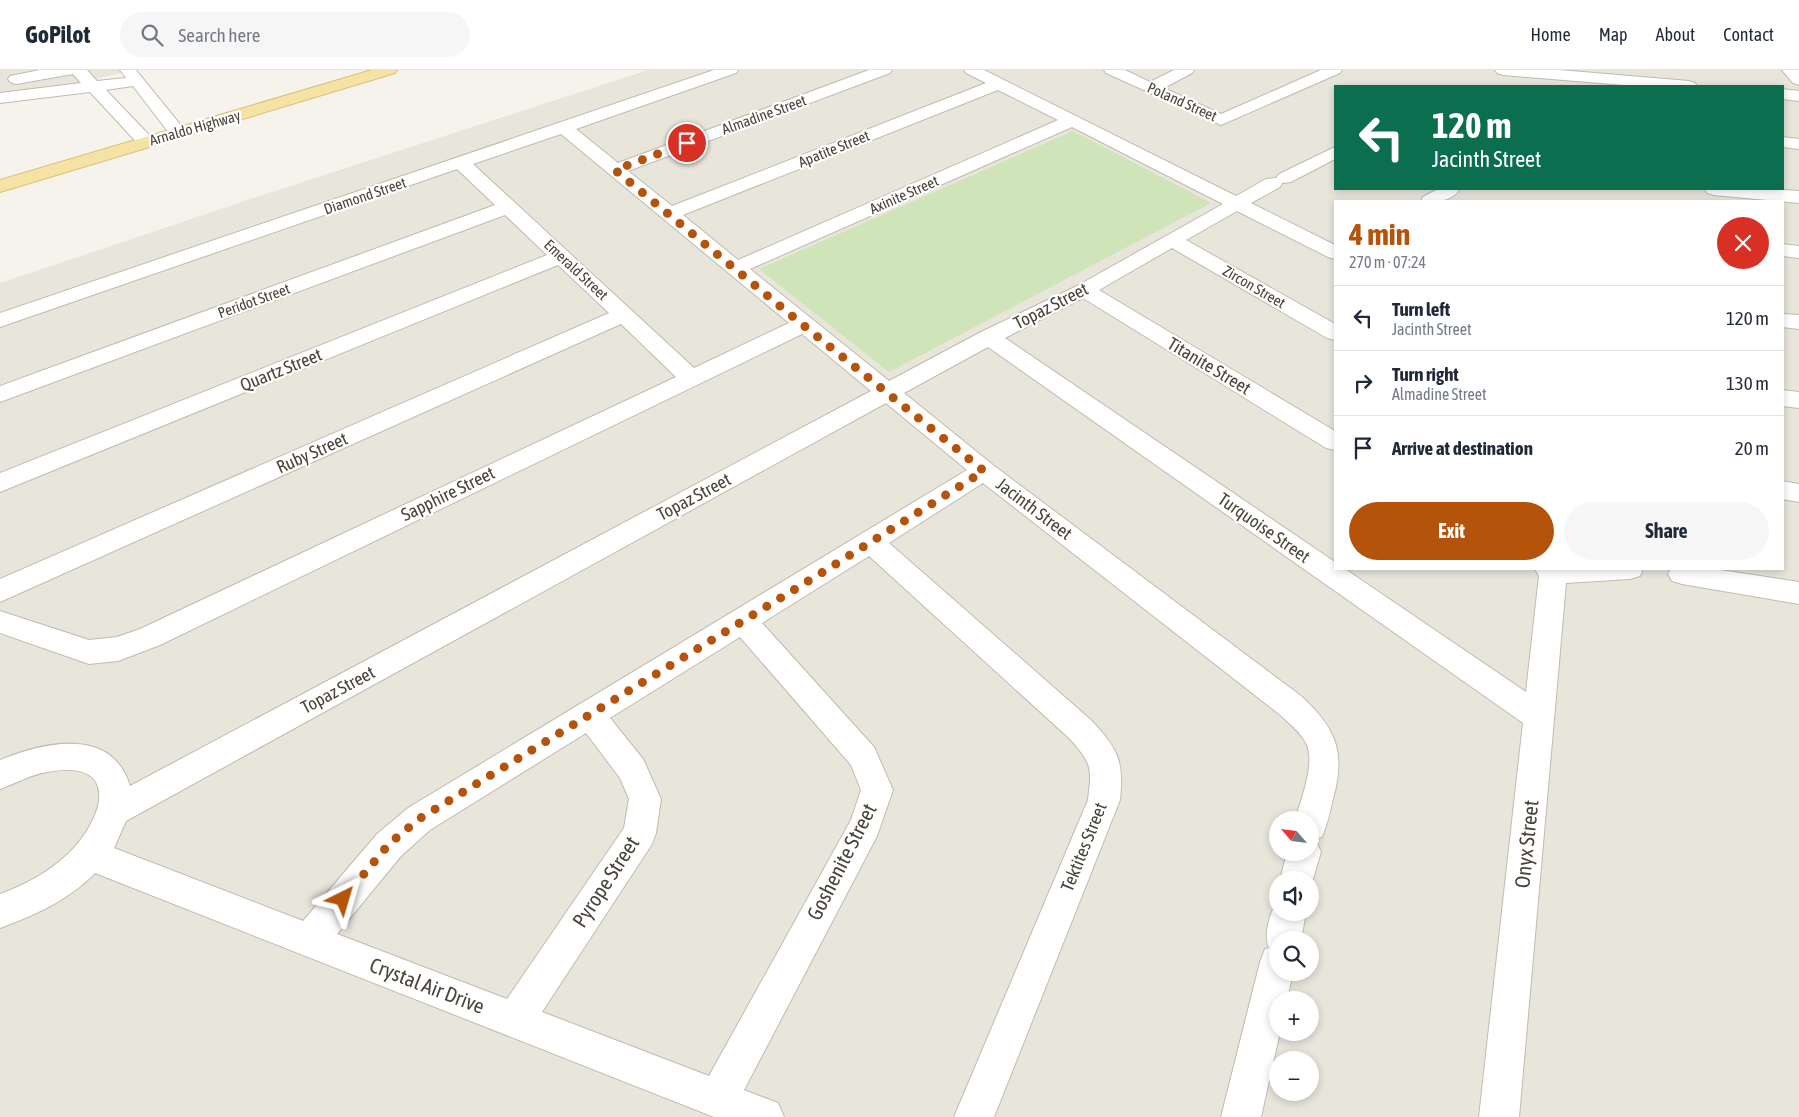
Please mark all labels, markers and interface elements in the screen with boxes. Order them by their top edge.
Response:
search box [120,12,470,57]
text: GoPilot [25,21,90,48]
icon: search [138,21,166,49]
text: Search here [178,24,260,46]
text: Home [1531,24,1571,45]
text: Map [1599,24,1628,45]
text: About [1656,24,1695,45]
text: Contact [1723,24,1774,45]
street label: Poland Street [1145,79,1220,124]
street label: Almadine Street [719,91,808,138]
icon: left [1349,105,1414,170]
text: 120 m [1432,105,1511,145]
street label: Arnaldo Highway [147,106,242,149]
pin [666,122,708,164]
street label: Apatite Street [796,127,872,170]
icon: arrive [673,129,701,157]
text: Jacinth Street [1432,146,1541,172]
street label: Axinite Street [867,172,941,217]
street label: Diamond Street [321,173,408,218]
text: 4 min [1349,217,1410,251]
button: close [1717,217,1769,269]
street label: Emerald Street [541,236,612,303]
text: 270 m · 07:24 [1349,253,1426,271]
street label: Zircon Street [1220,262,1289,311]
street label: Topaz Street [1010,278,1091,333]
street label: Peridot Street [216,280,292,321]
text: Turn left [1392,298,1450,320]
icon: left [1349,304,1377,332]
text: 120 m [1726,307,1769,329]
text: Jacinth Street [1392,320,1472,338]
street label: Titanite Street [1164,333,1255,399]
street label: Quartz Street [237,344,325,395]
text: Turn right [1392,363,1459,385]
icon: right [1349,369,1377,397]
text: 130 m [1726,372,1769,394]
text: Almadine Street [1392,385,1487,403]
street label: Ruby Street [273,428,351,477]
icon: arrive [1349,434,1377,462]
text: Arrive at destination [1392,437,1533,459]
text: 20 m [1735,437,1769,459]
street label: Sapphire Street [398,462,498,525]
street label: Topaz Street [653,468,734,525]
street label: Jacinth Street [992,473,1076,544]
street label: Turquoise Street [1214,488,1314,567]
button: Exit [1349,502,1554,560]
button: Share [1564,502,1769,560]
street label: Topaz Street [297,661,378,718]
street label: Goshenite Street [801,799,881,924]
street label: Tektites Street [1056,799,1111,894]
street label: Onyx Street [1509,799,1543,889]
north arrow [1269,811,1319,861]
map controls [1269,811,1319,1101]
street label: Pyrope Street [567,832,643,931]
button: sound [1269,871,1319,921]
position arrow [316,872,368,924]
button: search [1269,931,1319,981]
street label: Crystal Air Drive [367,952,488,1018]
button: + [1269,991,1319,1041]
button: − [1269,1051,1319,1101]

